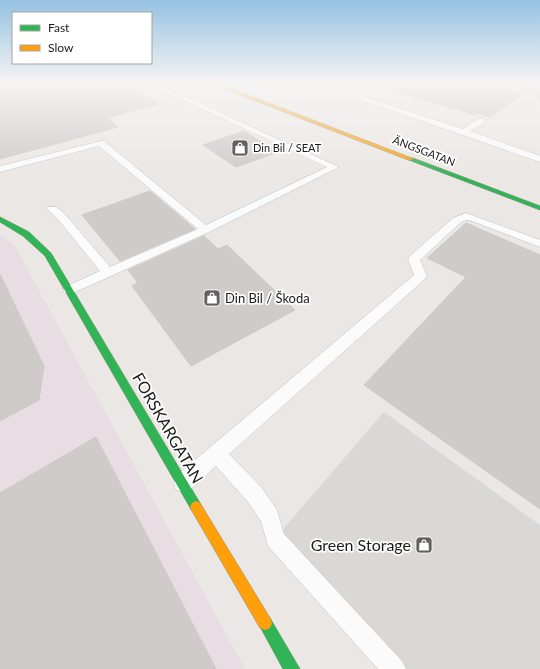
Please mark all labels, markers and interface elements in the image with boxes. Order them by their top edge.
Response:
legend [12,12,152,64]
text: Fast [48,20,70,35]
text: Slow [48,40,74,55]
street label: ÄNGSGATAN [391,133,457,168]
shop icon: Din Bil / SEAT [230,138,250,158]
place label: Din Bil / SEAT [253,141,322,154]
shop icon: Din Bil / Škoda [202,288,222,308]
place label: Din Bil / Škoda [225,290,310,306]
street label: FORSKARGATAN [129,369,208,486]
place label: Green Storage [311,535,411,554]
shop icon: Green Storage [414,535,434,555]

